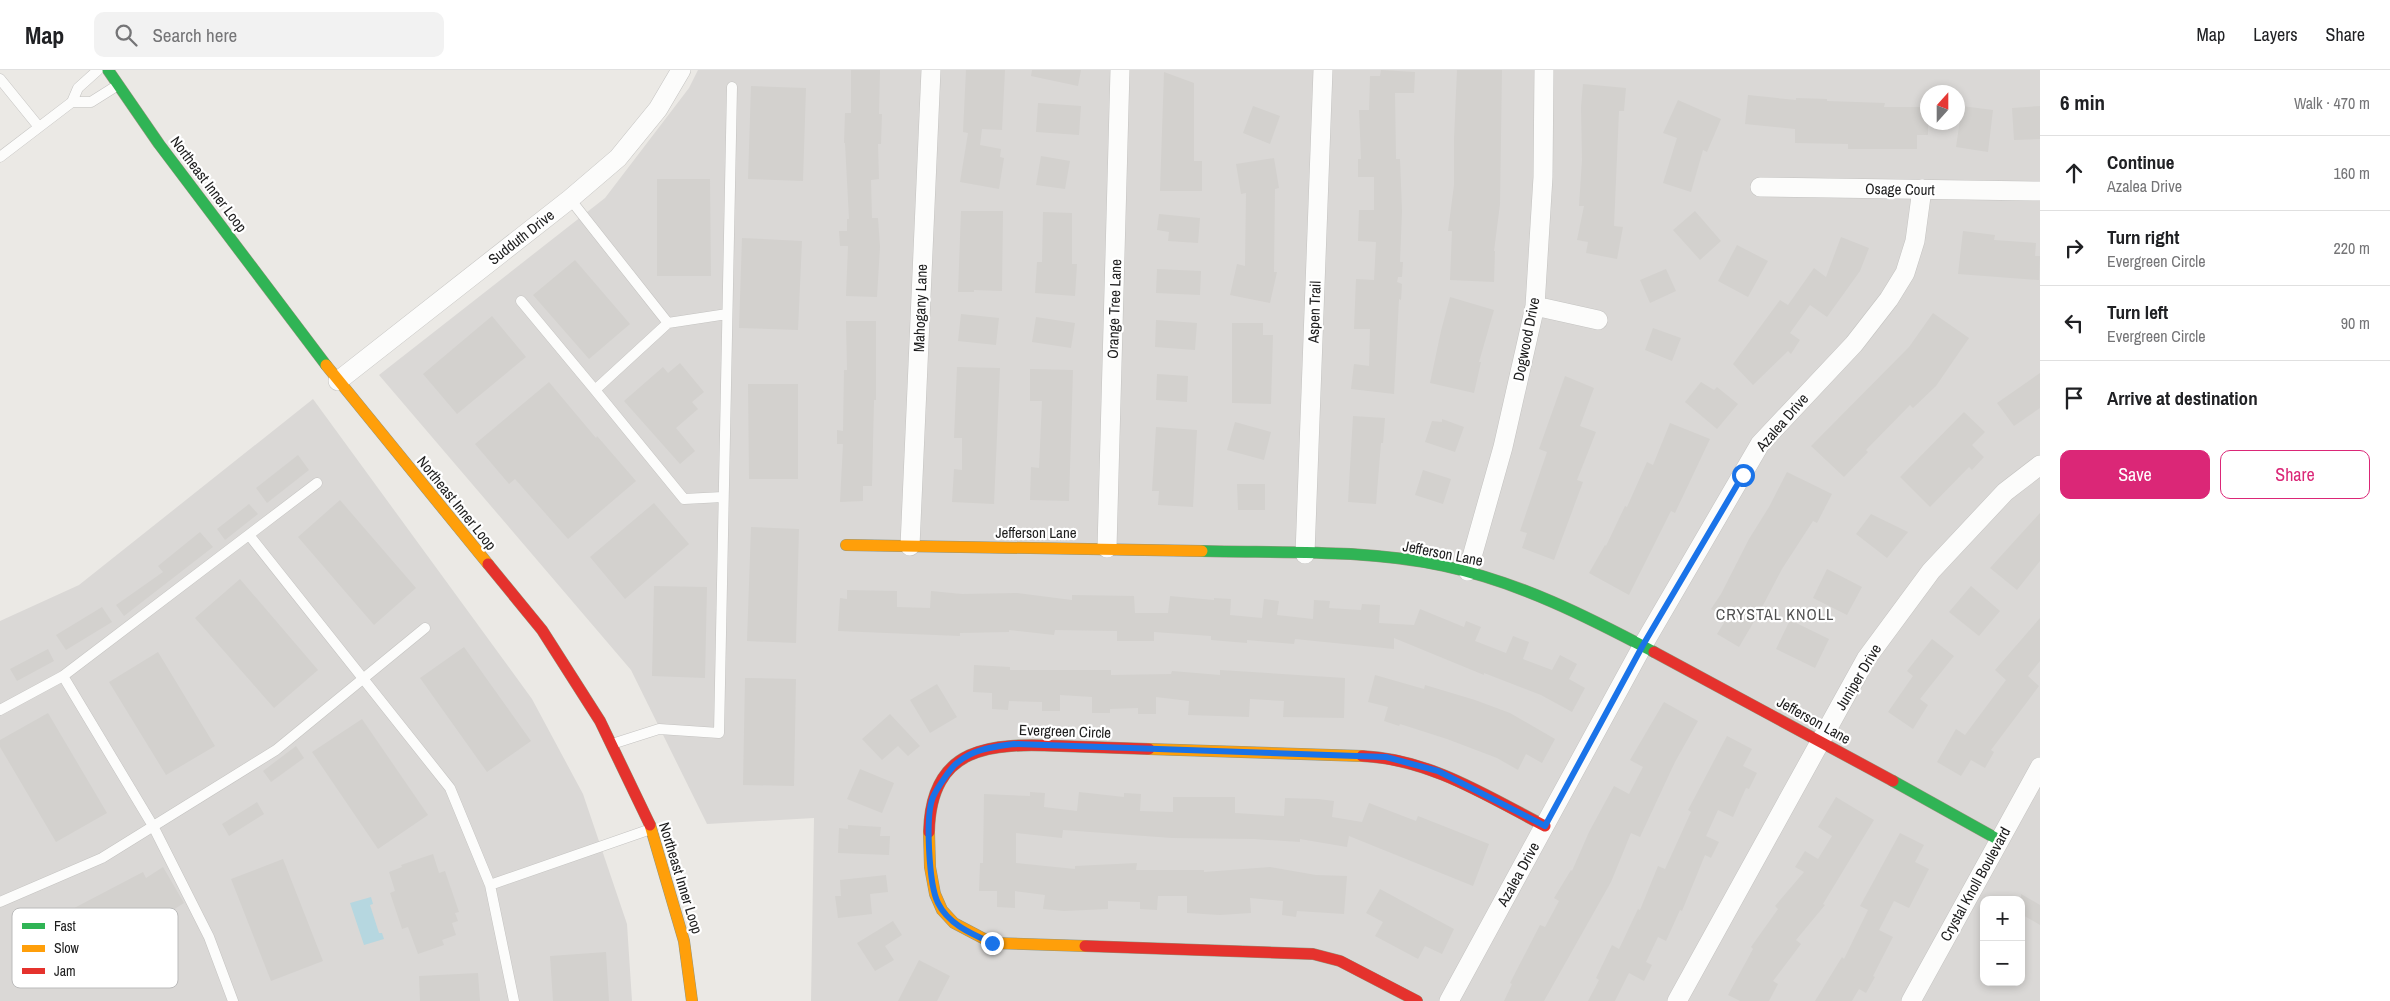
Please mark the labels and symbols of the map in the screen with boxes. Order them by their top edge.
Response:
north arrow [1920,85,1965,130]
street label: Northeast Inner Loop [166,132,252,237]
street label: Osage Court [1865,178,1936,200]
street label: Sudduth Drive [484,204,559,269]
street label: Orange Tree Lane [1102,259,1126,359]
street label: Mahogany Lane [908,263,932,352]
street label: Aspen Trail [1302,281,1326,344]
street label: Dogwood Drive [1508,295,1544,383]
street label: Azalea Drive [1750,388,1813,456]
street label: Northeast Inner Loop [412,451,502,555]
route start [1732,464,1755,487]
street label: Jefferson Lane [995,522,1077,543]
street label: Jefferson Lane [1401,535,1485,571]
district label: CRYSTAL KNOLL [1716,603,1834,625]
street label: Juniper Drive [1830,640,1886,714]
street label: Jefferson Lane [1773,691,1855,749]
street label: Evergreen Circle [1019,719,1112,743]
street label: Northeast Inner Loop [654,820,708,936]
street label: Crystal Knoll Boulevard [1935,823,2015,945]
street label: Azalea Drive [1491,838,1544,911]
legend [12,908,178,988]
text: Fast [54,917,76,935]
route end [981,932,1004,955]
text: Slow [54,939,80,957]
text: Jam [54,962,76,980]

